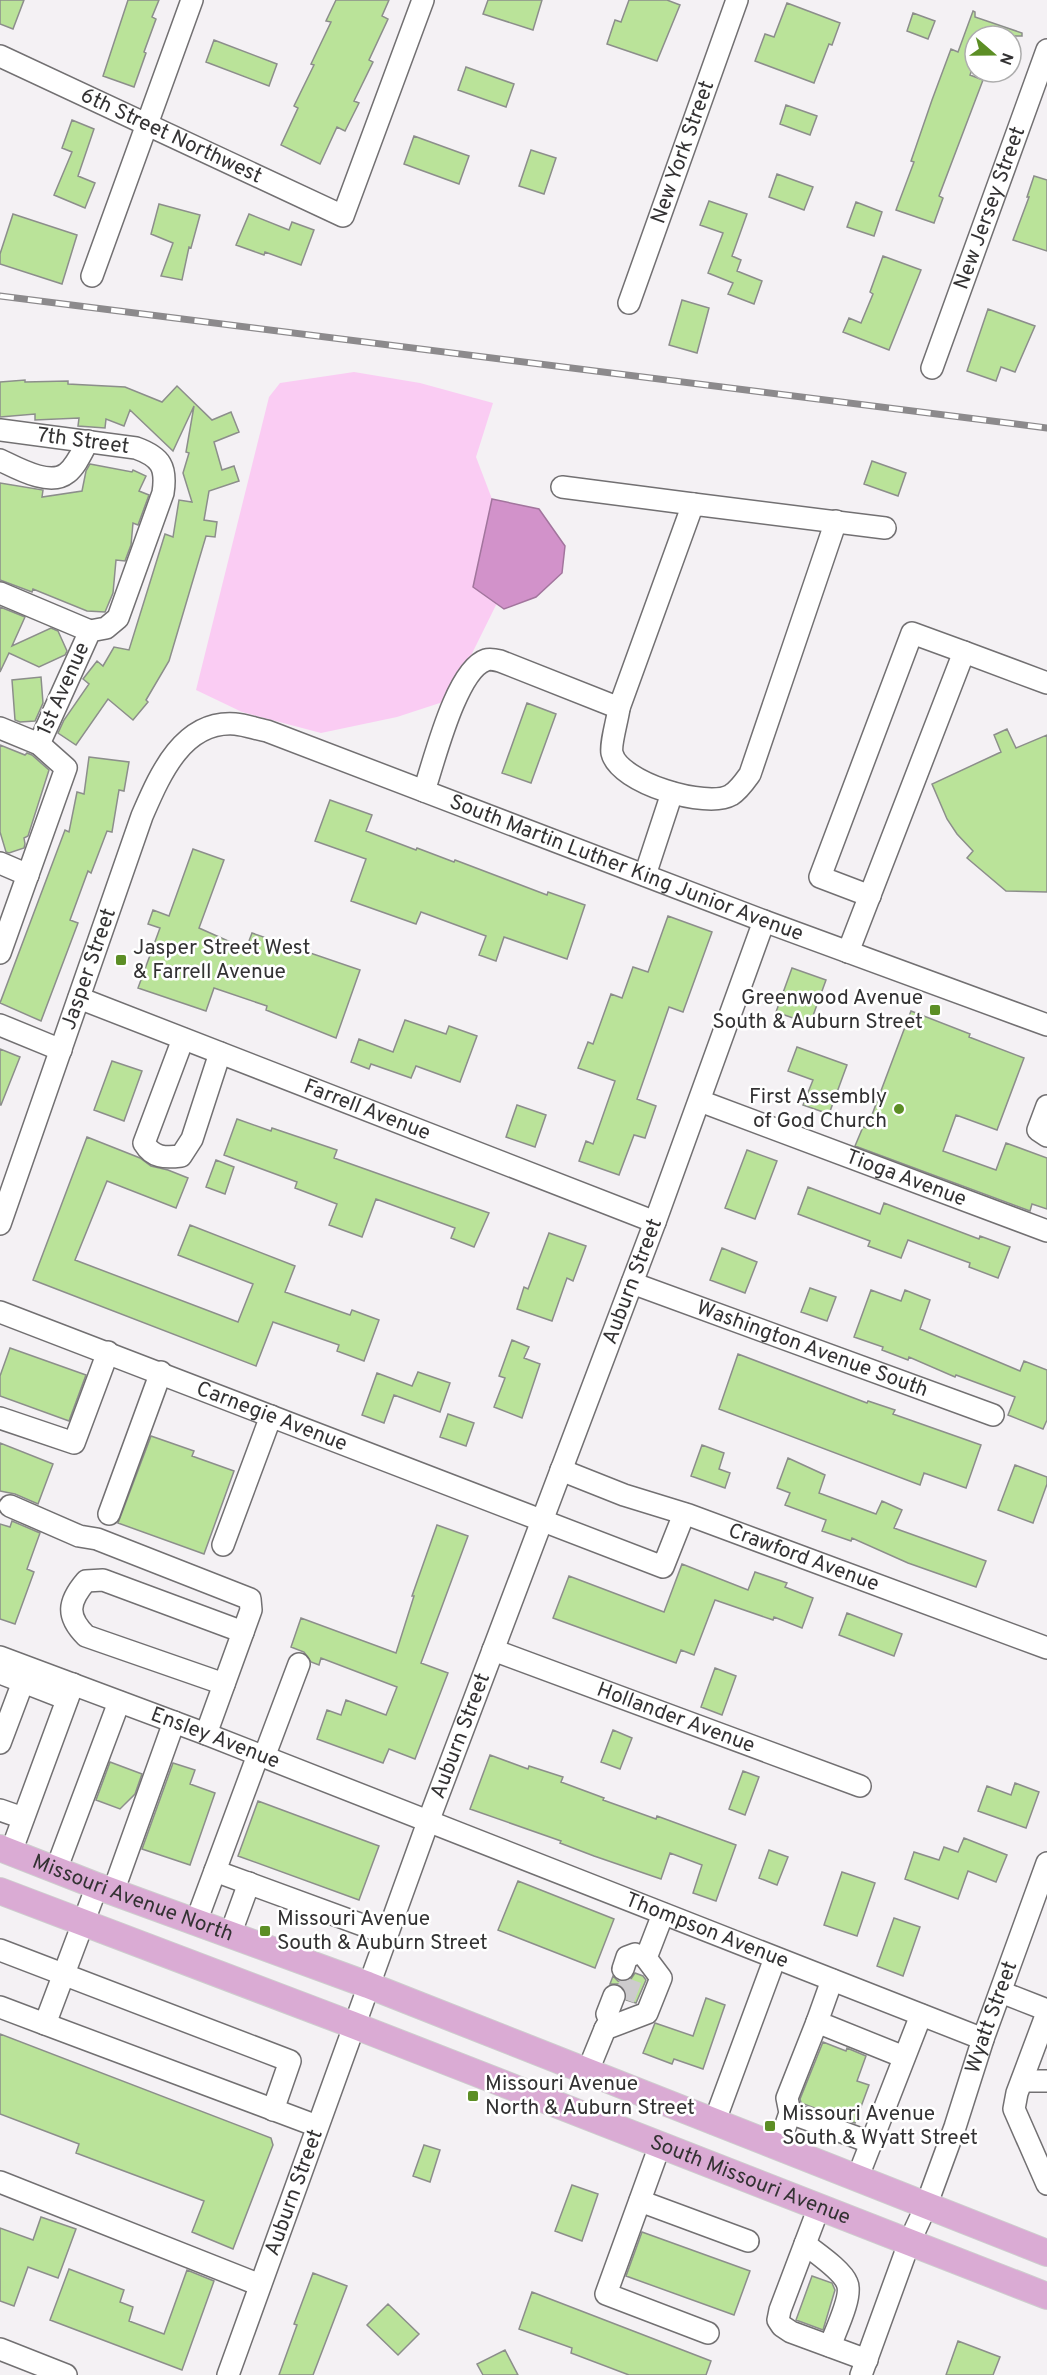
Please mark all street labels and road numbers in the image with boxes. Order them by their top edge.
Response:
street label: New York Street [645,77,721,228]
street label: 6th Street Northwest [76,82,266,190]
street label: New Jersey Street [948,123,1032,293]
street label: 7th Street [36,422,131,460]
street label: 1st Avenue [31,638,97,740]
street label: South Martin Luther King Junior Avenue [446,789,807,948]
street label: Jasper Street [55,905,122,1033]
street label: Farrell Avenue [300,1073,434,1147]
street label: Tioga Avenue [842,1143,970,1213]
street label: Auburn Street [596,1215,669,1348]
street label: Washington Avenue South [693,1294,932,1404]
street label: Carnegie Avenue [192,1375,351,1458]
street label: Crawford Avenue [724,1517,883,1598]
street label: Auburn Street [424,1669,497,1803]
street label: Hollander Avenue [593,1676,759,1759]
street label: Ensley Avenue [147,1701,284,1775]
street label: Missouri Avenue North [28,1848,237,1948]
street label: Thompson Avenue [621,1886,792,1975]
street label: Wyatt Street [959,1957,1024,2077]
street label: Auburn Street [259,2126,329,2259]
street label: South Missouri Avenue [646,2129,854,2231]

